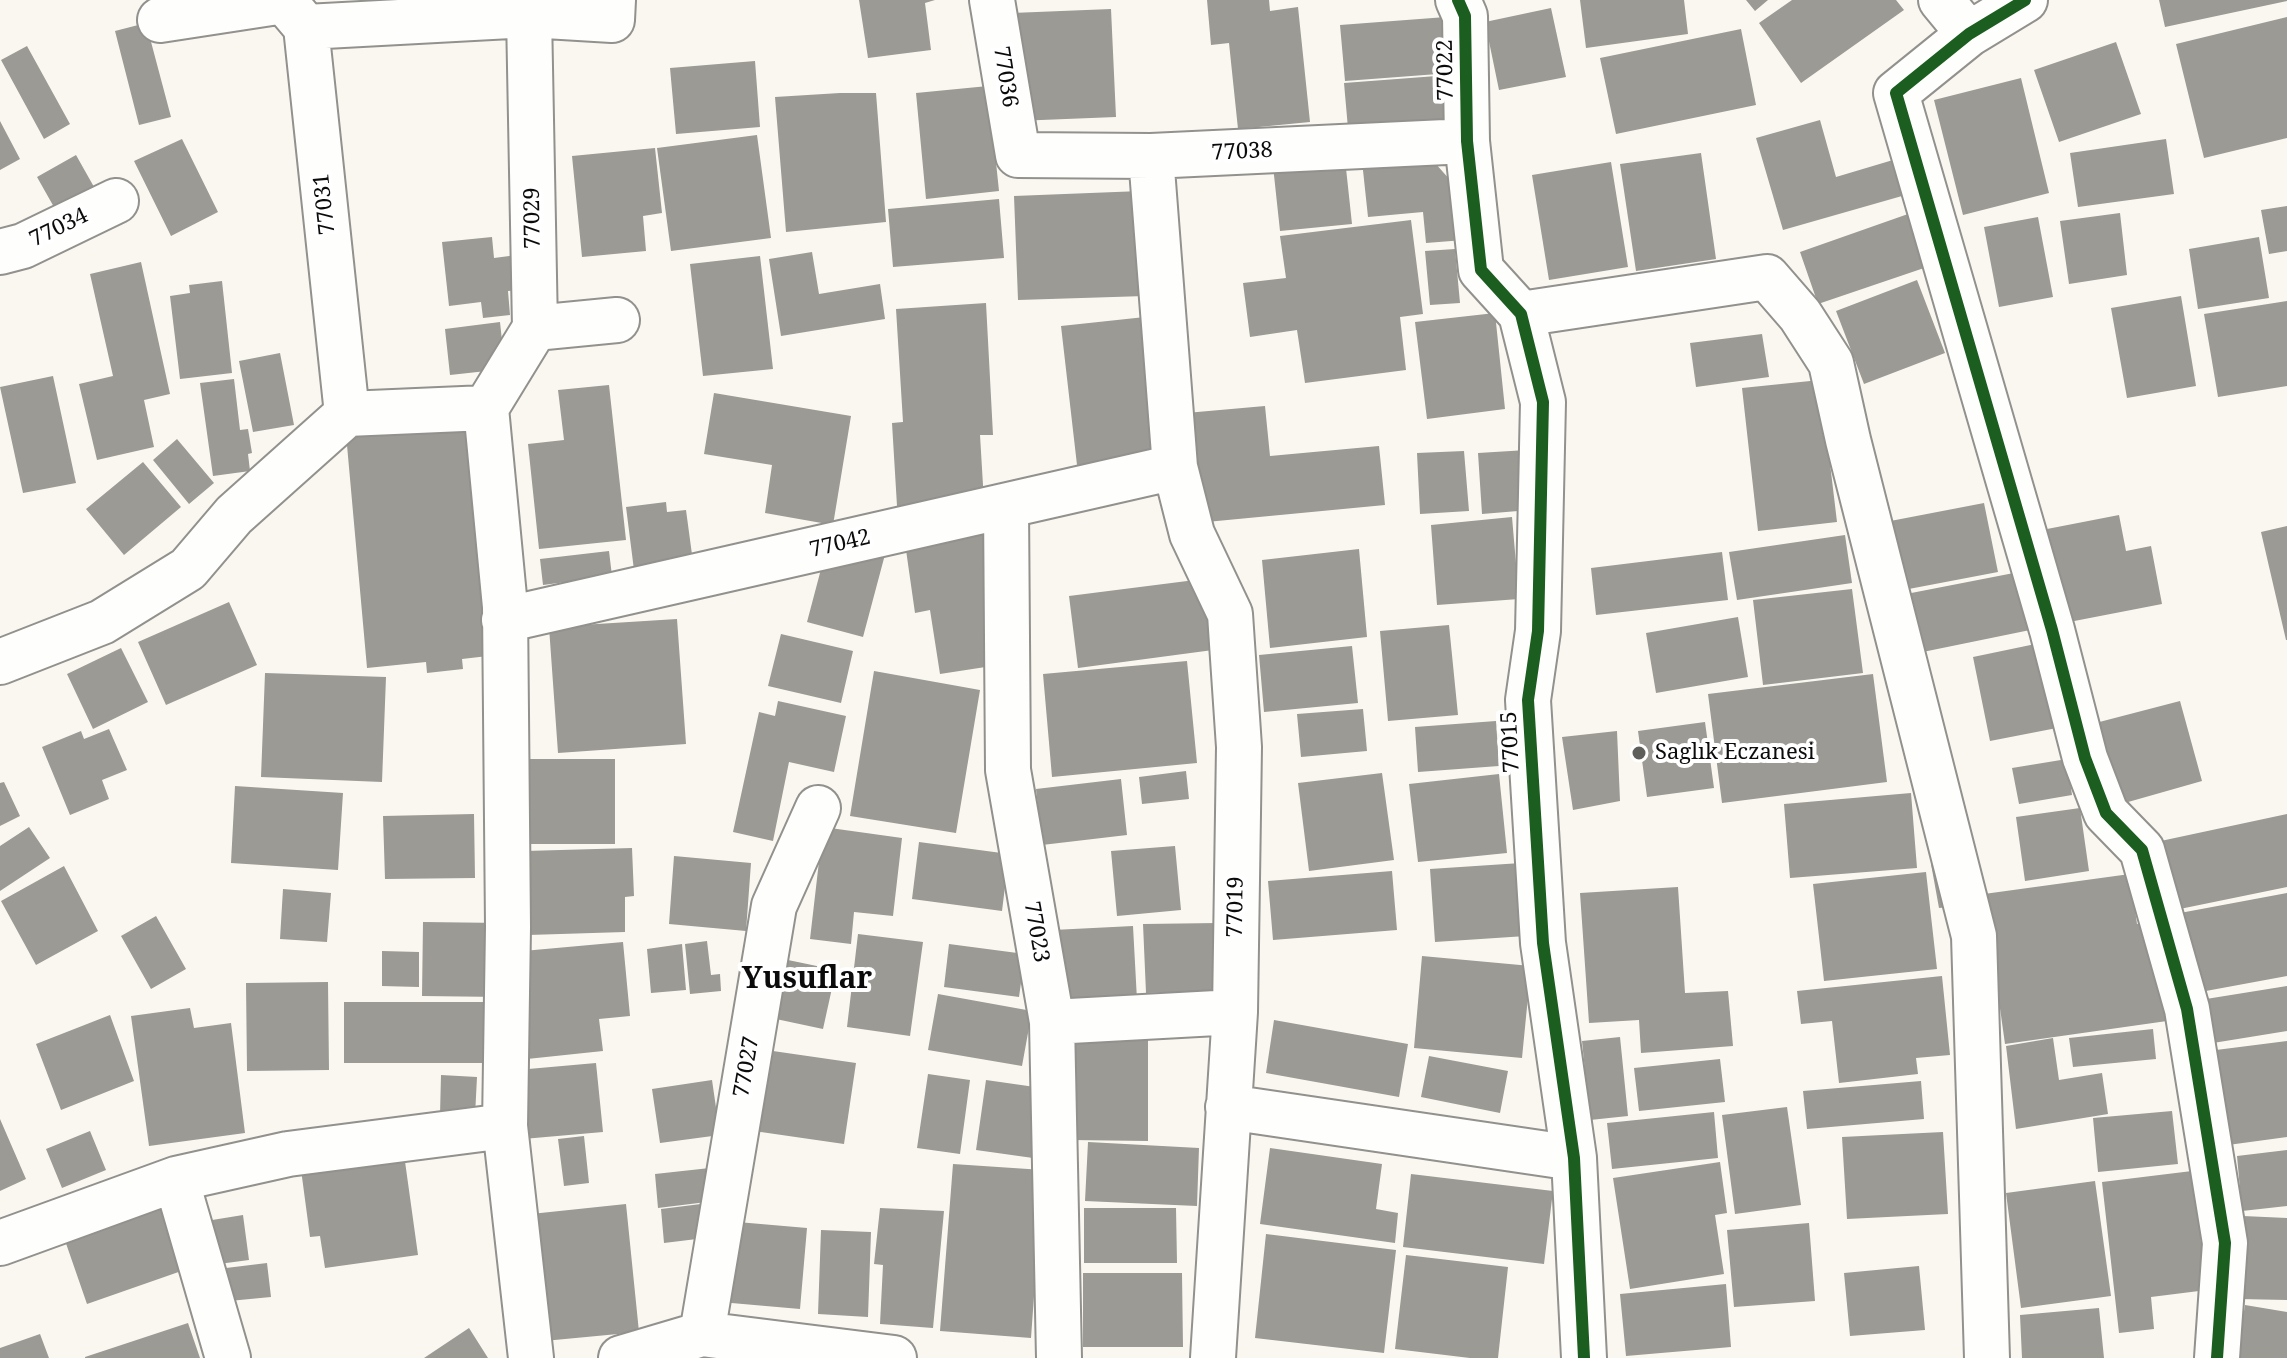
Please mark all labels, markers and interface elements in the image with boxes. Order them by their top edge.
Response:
street label: 77022 [1432,39,1460,101]
street label: 77036 [987,45,1023,109]
street label: 77038 [1211,137,1273,167]
street label: 77031 [309,172,341,236]
street label: 77029 [519,187,547,249]
street label: 77034 [26,203,92,253]
street label: 77042 [807,524,873,564]
street label: 77015 [1496,711,1526,773]
place label: Saglık Eczanesi [1655,740,1815,766]
marker: Saglık Eczanesi [1630,744,1648,762]
street label: 77019 [1222,876,1250,938]
street label: 77023 [1018,899,1054,965]
district label: Yusuflar [742,961,872,997]
street label: 77027 [729,1034,765,1100]

